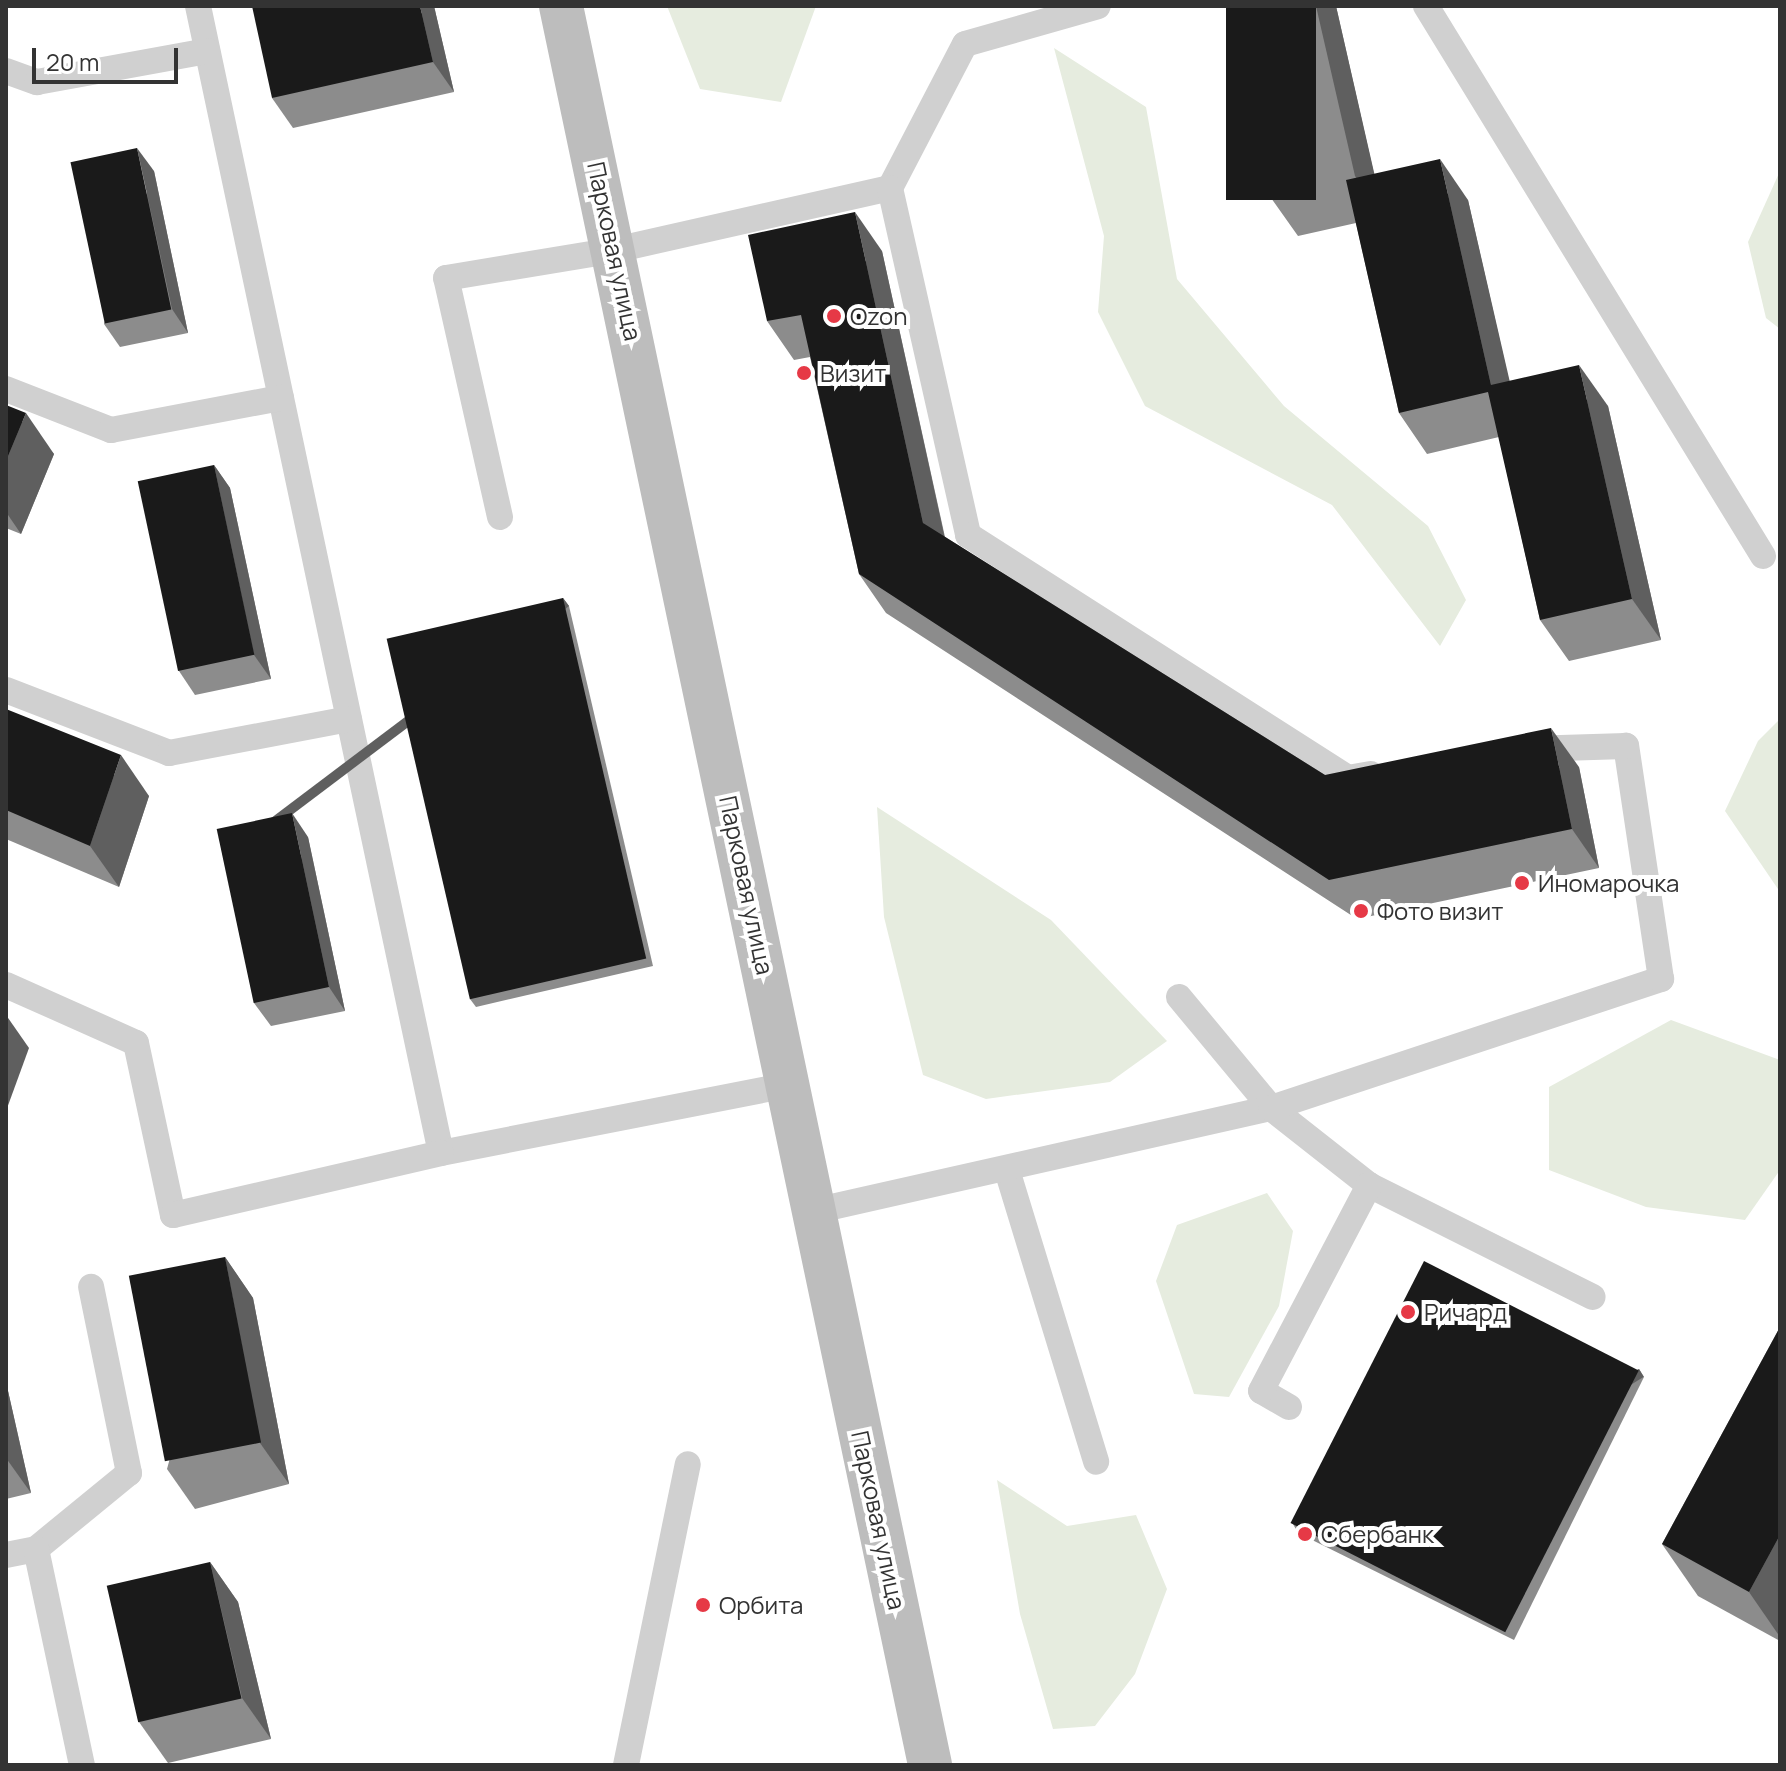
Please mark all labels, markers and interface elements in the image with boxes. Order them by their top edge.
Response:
scale bar [36,32,182,82]
text: 20 m [46,45,99,78]
street label: Парковая улица [582,159,648,343]
place label: Ozon [850,302,908,330]
marker: Ozon [825,307,843,325]
place label: Визит [820,359,886,387]
marker: Визит [795,364,813,382]
street label: Парковая улица [714,793,780,977]
place label: Иномарочка [1538,869,1679,897]
marker: Иномарочка [1513,874,1531,892]
place label: Фото визит [1377,897,1503,925]
marker: Фото визит [1352,902,1370,920]
place label: Ричард [1424,1298,1507,1326]
marker: Ричард [1399,1303,1417,1321]
street label: Парковая улица [846,1428,912,1612]
place label: Сбербанк [1321,1520,1434,1548]
marker: Сбербанк [1296,1525,1314,1543]
place label: Орбита [719,1591,803,1619]
marker: Орбита [694,1596,712,1614]

